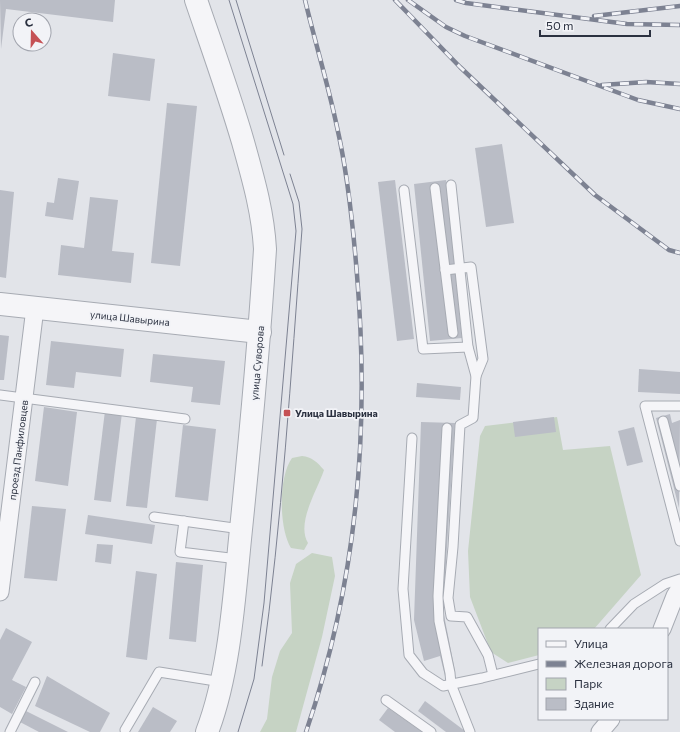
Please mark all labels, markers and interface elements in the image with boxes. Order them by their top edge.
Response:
north arrow [12,12,52,52]
scale bar [540,12,650,38]
text: С [23,15,35,30]
text: 50 m [546,18,574,32]
street label: улица Шавырина [90,308,170,328]
street label: улица Суворова [248,325,266,401]
street label: проезд Панфиловцев [6,399,30,501]
place label: Улица Шавырина [295,407,378,419]
marker: Улица Шавырина [282,408,292,418]
legend [538,628,668,720]
text: Улица [574,636,608,650]
text: Железная дорога [574,656,673,670]
text: Парк [574,676,603,690]
text: Здание [574,696,614,710]

